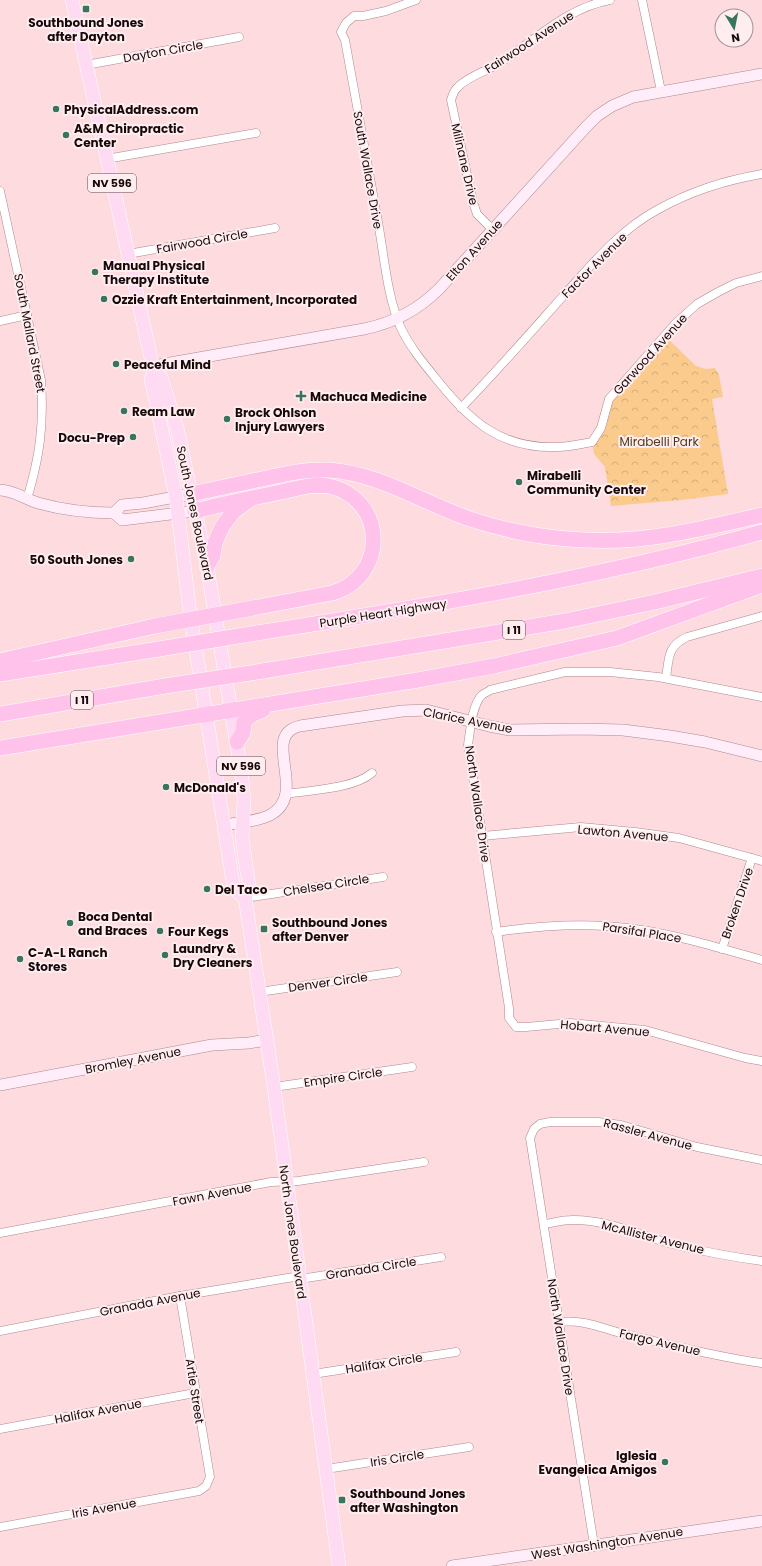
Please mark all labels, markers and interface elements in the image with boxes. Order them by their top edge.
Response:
marker: Southbound Jones after Dayton [81,4,91,14]
street label: Fairwood Avenue [481,7,577,77]
north arrow [714,8,754,48]
place label: Southbound Jones after Dayton [28,14,144,45]
text: N [730,29,741,46]
street label: Dayton Circle [122,36,204,66]
place label: PhysicalAddress.com [64,101,199,118]
marker: PhysicalAddress.com [51,104,61,114]
street label: South Wallace Drive [349,110,387,230]
place label: A&M Chiropractic Center [74,120,184,151]
street label: Milinane Drive [447,121,483,207]
marker: A&M Chiropractic Center [61,130,71,140]
road number: NV 596 [88,174,136,192]
street label: Elton Avenue [442,216,506,284]
street label: Fairwood Circle [155,225,249,257]
street label: Factor Avenue [558,229,630,301]
place label: Manual Physical Therapy Institute [103,257,210,288]
marker: Manual Physical Therapy Institute [90,267,100,277]
street label: South Mallard Street [10,272,50,394]
place label: Ozzie Kraft Entertainment, Incorporated [112,291,357,308]
marker: Ozzie Kraft Entertainment, Incorporated [99,294,109,304]
street label: Garwood Avenue [609,310,691,398]
place label: Peaceful Mind [124,356,211,373]
marker: Peaceful Mind [111,359,121,369]
place label: Machuca Medicine [310,388,428,405]
marker: Machuca Medicine [295,390,307,402]
place label: Ream Law [132,403,195,420]
place label: Brock Ohlson Injury Lawyers [235,404,325,435]
marker: Ream Law [119,406,129,416]
marker: Brock Ohlson Injury Lawyers [222,414,232,424]
place label: Docu-Prep [58,429,125,446]
marker: Docu-Prep [128,432,138,442]
park label: Mirabelli Park [619,433,699,450]
street label: South Jones Boulevard [172,444,218,582]
place label: Mirabelli Community Center [527,467,646,498]
marker: Mirabelli Community Center [514,477,524,487]
place label: 50 South Jones [29,551,123,568]
marker: 50 South Jones [126,554,136,564]
street label: Purple Heart Highway [318,595,448,631]
road number: I 11 [503,621,525,639]
road number: I 11 [71,691,93,709]
street label: Clarice Avenue [422,703,514,737]
street label: North Wallace Drive [461,745,495,863]
road number: NV 596 [217,757,265,775]
place label: McDonald's [174,779,246,796]
marker: McDonald's [161,782,171,792]
street label: Lawton Avenue [577,821,669,845]
street label: Broken Drive [717,865,757,941]
street label: Chelsea Circle [282,870,370,900]
place label: Del Taco [215,881,268,898]
marker: Del Taco [202,884,212,894]
place label: Boca Dental and Braces [78,908,152,939]
place label: Southbound Jones after Denver [272,914,388,945]
street label: Parsifal Place [601,917,683,947]
marker: Boca Dental and Braces [65,918,75,928]
place label: Four Kegs [168,923,229,940]
marker: Southbound Jones after Denver [259,924,269,934]
marker: Four Kegs [155,926,165,936]
place label: Laundry & Dry Cleaners [173,940,253,971]
place label: C-A-L Ranch Stores [28,944,108,975]
marker: Laundry & Dry Cleaners [160,950,170,960]
marker: C-A-L Ranch Stores [15,954,25,964]
street label: Denver Circle [287,968,369,996]
street label: Hobart Avenue [560,1016,650,1040]
street label: Bromley Avenue [84,1042,182,1078]
street label: Empire Circle [303,1063,383,1091]
street label: Rassler Avenue [602,1114,694,1154]
street label: North Jones Boulevard [275,1164,311,1300]
street label: Fawn Avenue [171,1178,253,1210]
street label: McAllister Avenue [600,1216,706,1258]
street label: Granada Circle [324,1252,418,1284]
street label: North Wallace Drive [543,1278,579,1396]
street label: Granada Avenue [98,1284,202,1320]
street label: Fargo Avenue [618,1324,702,1360]
street label: Halifax Circle [344,1349,424,1377]
street label: Artie Street [181,1357,209,1425]
street label: Halifax Avenue [53,1394,143,1428]
street label: Iris Circle [369,1445,425,1471]
place label: Iglesia Evangelica Amigos [539,1447,657,1478]
marker: Iglesia Evangelica Amigos [660,1457,670,1467]
place label: Southbound Jones after Washington [350,1485,466,1516]
street label: Iris Avenue [71,1494,137,1522]
marker: Southbound Jones after Washington [337,1495,347,1505]
street label: West Washington Avenue [530,1523,684,1563]

